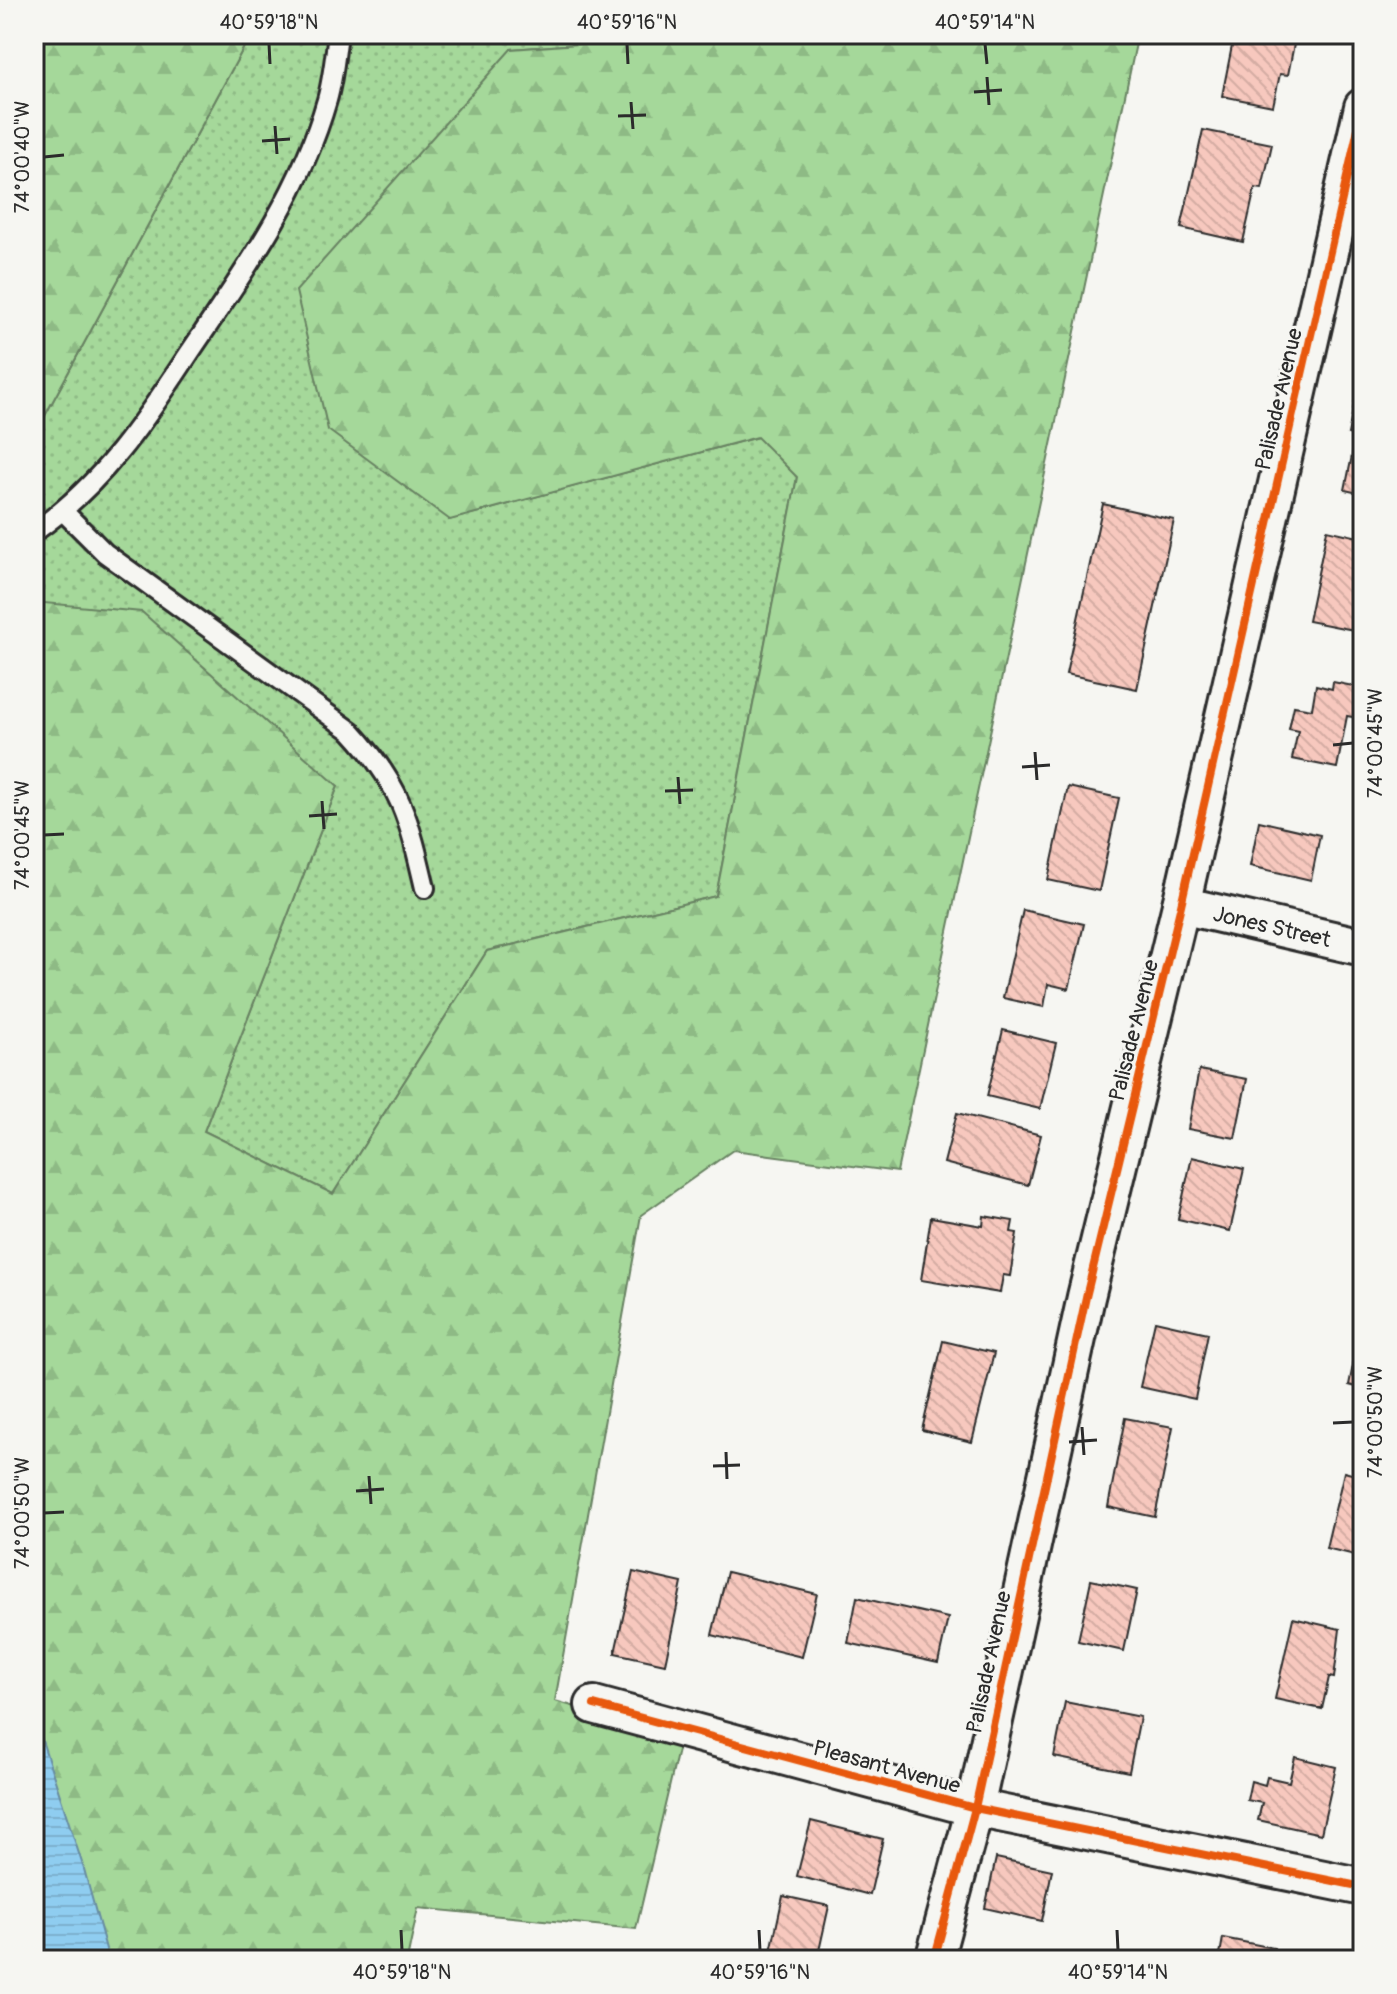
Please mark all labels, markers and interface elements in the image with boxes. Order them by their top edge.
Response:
text: 40°59'18"N [220,10,318,35]
text: 40°59'16"N [577,10,677,35]
text: 40°59'14"N [935,10,1035,35]
text: 74°00'40"W [10,101,35,213]
street label: Palisade Avenue [1249,325,1309,473]
text: 74°00'45"W [1363,688,1388,798]
text: 74°00'45"W [10,780,35,890]
street label: Jones Street [1210,900,1333,954]
street label: Palisade Avenue [1103,956,1165,1104]
text: 74°00'50"W [1363,1366,1388,1478]
text: 74°00'50"W [10,1457,35,1569]
street label: Palisade Avenue [960,1588,1018,1736]
street label: Pleasant Avenue [810,1734,964,1800]
text: 40°59'18"N [353,1960,451,1985]
text: 40°59'16"N [710,1960,810,1985]
text: 40°59'14"N [1068,1960,1168,1985]

